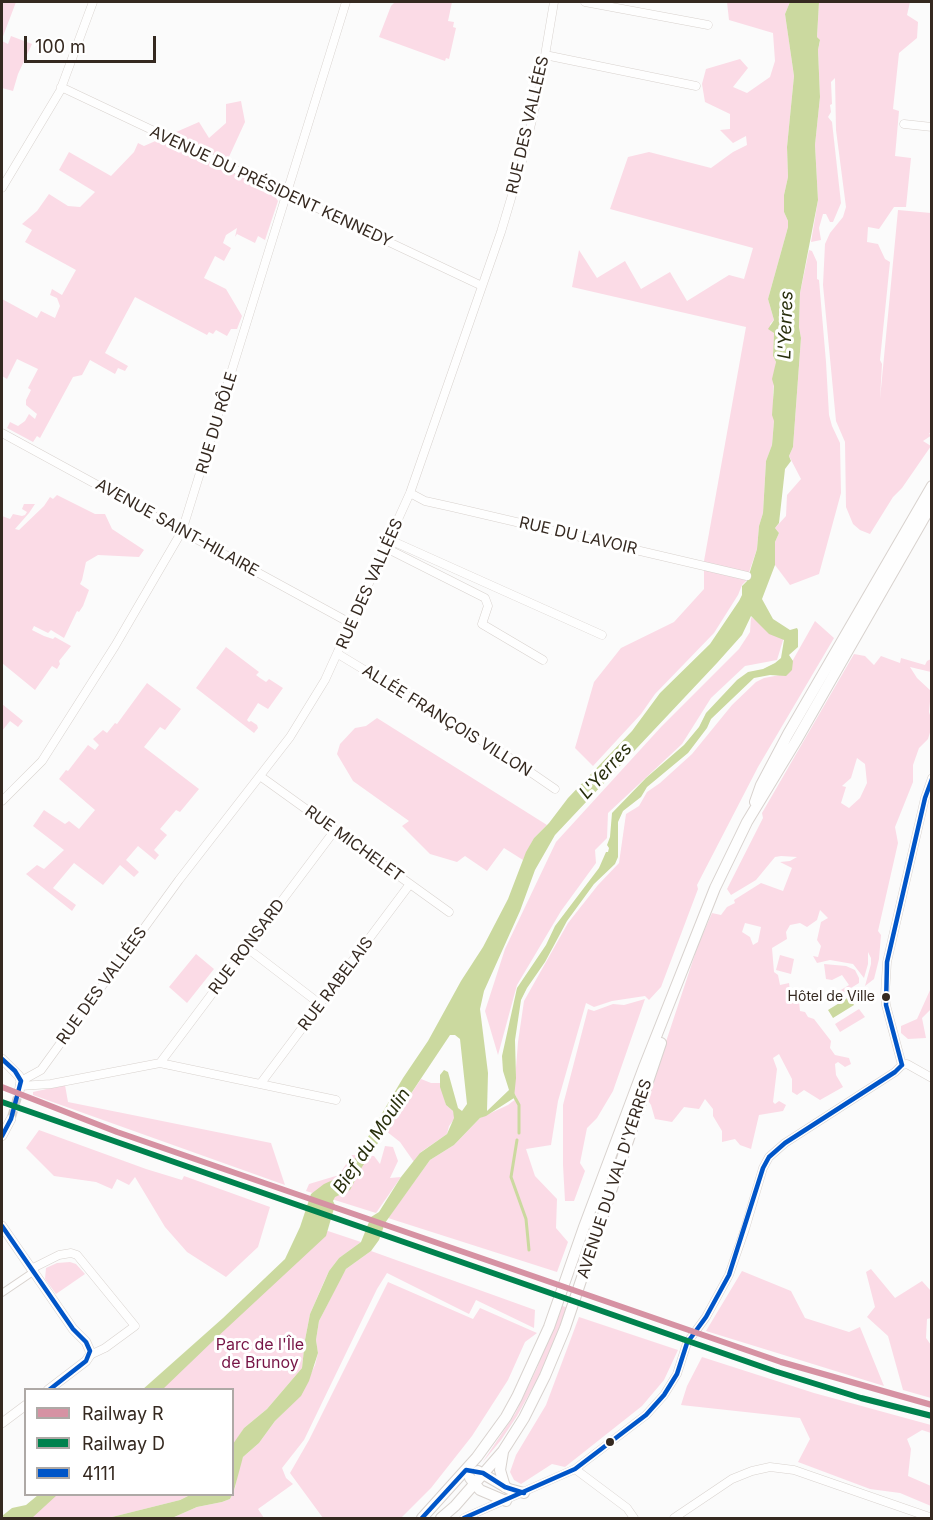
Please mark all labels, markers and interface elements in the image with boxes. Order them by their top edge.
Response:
scale bar [27,24,159,62]
text: 100 m [35,36,86,57]
street label: RUE DES VALLÉES [503,54,553,196]
street label: AVENUE DU PRÉSIDENT KENNEDY [147,122,395,252]
water label: L'Yerres [774,290,798,360]
street label: RUE DU RÔLE [192,370,242,476]
street label: AVENUE SAINT-HILAIRE [92,475,262,581]
street label: RUE DU LAVOIR [517,513,639,559]
street label: RUE DES VALLÉES [333,516,407,652]
street label: ALLÉE FRANÇOIS VILLON [359,661,535,781]
water label: L'Yerres [575,738,637,804]
street label: RUE MICHELET [301,802,407,886]
street label: RUE RONSARD [205,896,289,998]
street label: RUE DES VALLÉES [53,923,151,1049]
street label: RUE RABELAIS [295,933,377,1035]
place label: Hôtel de Ville [788,989,875,1005]
marker: Hôtel de Ville [880,991,892,1003]
street label: AVENUE DU VAL D'YERRES [574,1077,656,1281]
water label: Bief du Moulin [329,1084,415,1198]
park label: Parc de l'Île de Brunoy [216,1335,304,1373]
legend [24,1388,234,1496]
text: Railway R [82,1403,164,1424]
text: Railway D [82,1433,165,1454]
unlabelled marker [604,1436,616,1448]
text: 4111 [82,1463,115,1484]

